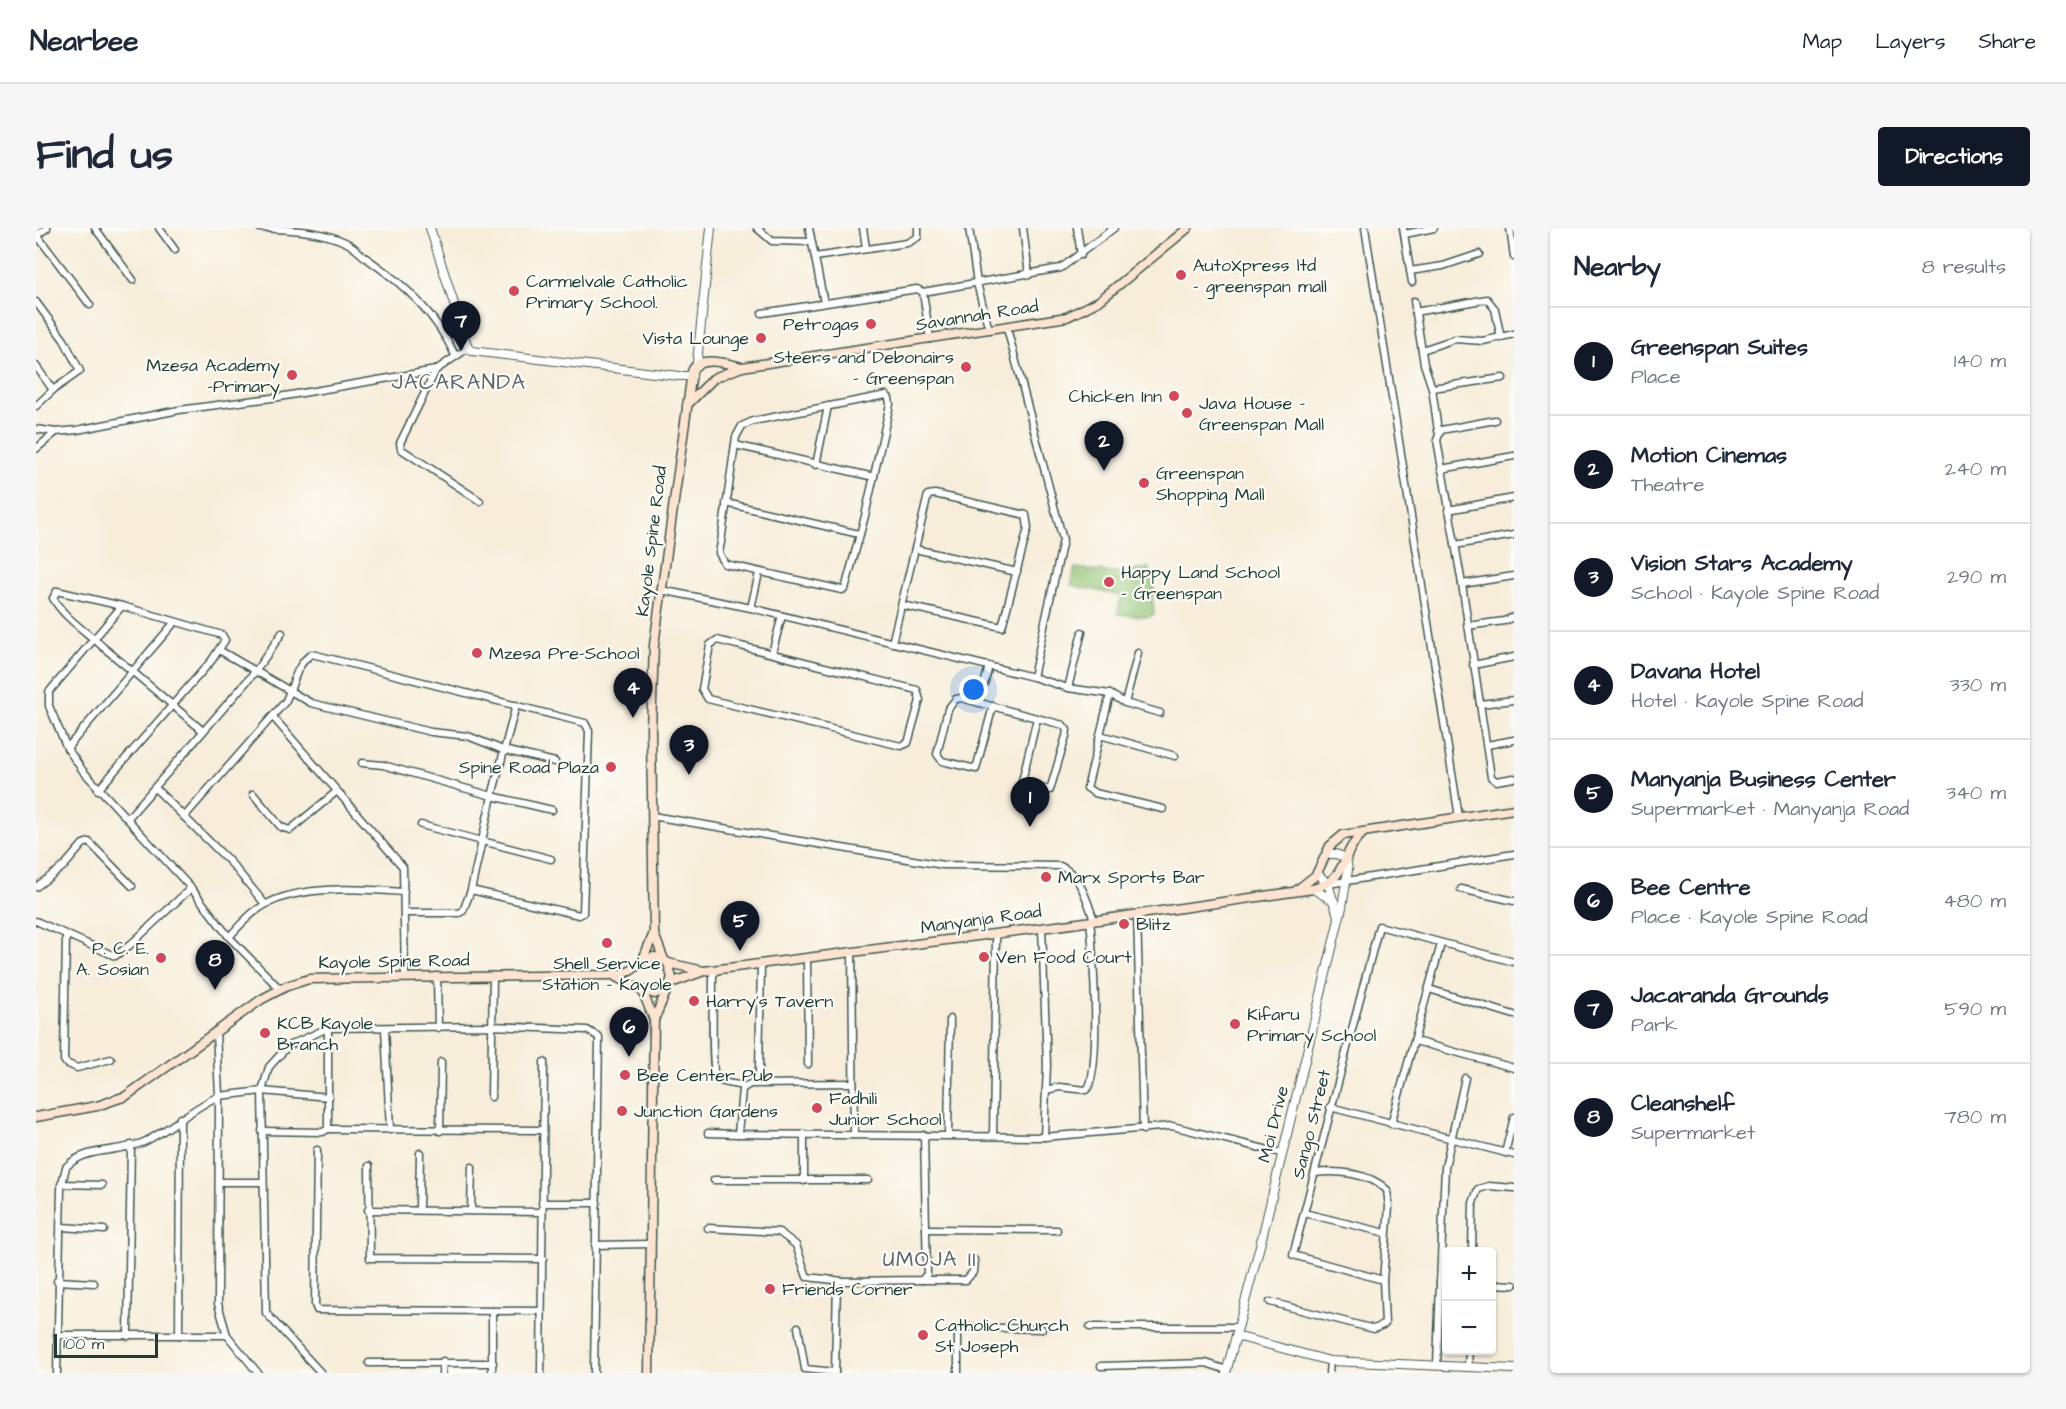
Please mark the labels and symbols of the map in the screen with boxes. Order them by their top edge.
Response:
place label: AutoXpress ltd - greenspan mall [1193,253,1327,300]
marker: AutoXpress ltd - greenspan mall [1174,268,1188,282]
place label: Carmelvale Catholic Primary School. [526,269,688,316]
marker: Carmelvale Catholic Primary School. [507,284,521,298]
street label: Savannah Road [914,293,1040,338]
pin: 7 [442,302,480,351]
place label: Petrogas [783,312,859,338]
marker: Petrogas [864,317,878,331]
place label: Vista Lounge [643,326,749,352]
marker: Vista Lounge [754,331,768,345]
place label: Steers and Debonairs - Greenspan [773,345,954,391]
place label: Mzesa Academy -Primary [146,353,280,400]
marker: Steers and Debonairs - Greenspan [959,360,973,374]
marker: Mzesa Academy -Primary [285,368,299,382]
district label: JACARANDA [391,368,527,397]
place label: Chicken Inn [1069,384,1162,409]
marker: Chicken Inn [1167,389,1181,403]
place label: Java House - Greenspan Mall [1199,391,1324,437]
marker: Java House - Greenspan Mall [1180,406,1194,420]
pin: 2 [1084,422,1124,471]
place label: Greenspan Shopping Mall [1156,461,1265,508]
street label: Kayole Spine Road [630,464,674,618]
marker: Greenspan Shopping Mall [1137,476,1151,490]
place label: Happy Land School - Greenspan [1121,560,1280,606]
marker: Happy Land School - Greenspan [1102,575,1116,589]
place label: Mzesa Pre-School [489,641,640,666]
marker: Mzesa Pre-School [470,646,484,660]
pin: 4 [614,668,652,718]
your location [959,675,988,704]
pin: 3 [670,726,708,775]
place label: Spine Road Plaza [459,755,599,780]
marker: Spine Road Plaza [604,760,618,774]
pin: 1 [1010,778,1050,827]
place label: Marx Sports Bar [1058,865,1205,890]
marker: Marx Sports Bar [1039,870,1053,884]
street label: Manyanja Road [919,899,1043,941]
pin: 5 [720,902,760,951]
place label: Blitz [1136,912,1171,937]
marker: Blitz [1117,917,1131,931]
place label: P. C. E. A. Sosian [76,936,149,982]
marker: Shell Service Station - Kayole [600,936,614,950]
pin: 8 [196,940,234,990]
place label: Ven Food Court [996,945,1132,970]
street label: Kayole Spine Road [318,948,470,976]
marker: Ven Food Court [977,950,991,964]
marker: P. C. E. A. Sosian [154,951,168,965]
place label: Shell Service Station - Kayole [542,951,672,998]
place label: Harry's Tavern [706,989,833,1015]
marker: Harry's Tavern [687,994,701,1008]
place label: Kifaru Primary School [1247,1002,1376,1049]
pin: 6 [610,1008,648,1057]
place label: KCB Kayole Branch [277,1011,374,1057]
marker: Kifaru Primary School [1228,1017,1242,1031]
marker: KCB Kayole Branch [258,1026,272,1040]
place label: Bee Center Pub [637,1063,773,1088]
street label: Sango Street [1286,1066,1338,1182]
marker: Bee Center Pub [618,1068,632,1082]
street label: Moi Drive [1252,1083,1295,1165]
place label: Fadhili Junior School [829,1086,942,1132]
place label: Junction Gardens [634,1099,778,1124]
marker: Fadhili Junior School [810,1101,824,1115]
marker: Junction Gardens [615,1104,629,1118]
district label: UMOJA II [883,1245,977,1274]
place label: Friends Corner [782,1277,913,1302]
marker: Friends Corner [763,1282,777,1296]
place label: Catholic Church St Joseph [935,1313,1068,1359]
marker: Catholic Church St Joseph [916,1328,930,1342]
scale bar [54,1331,158,1358]

